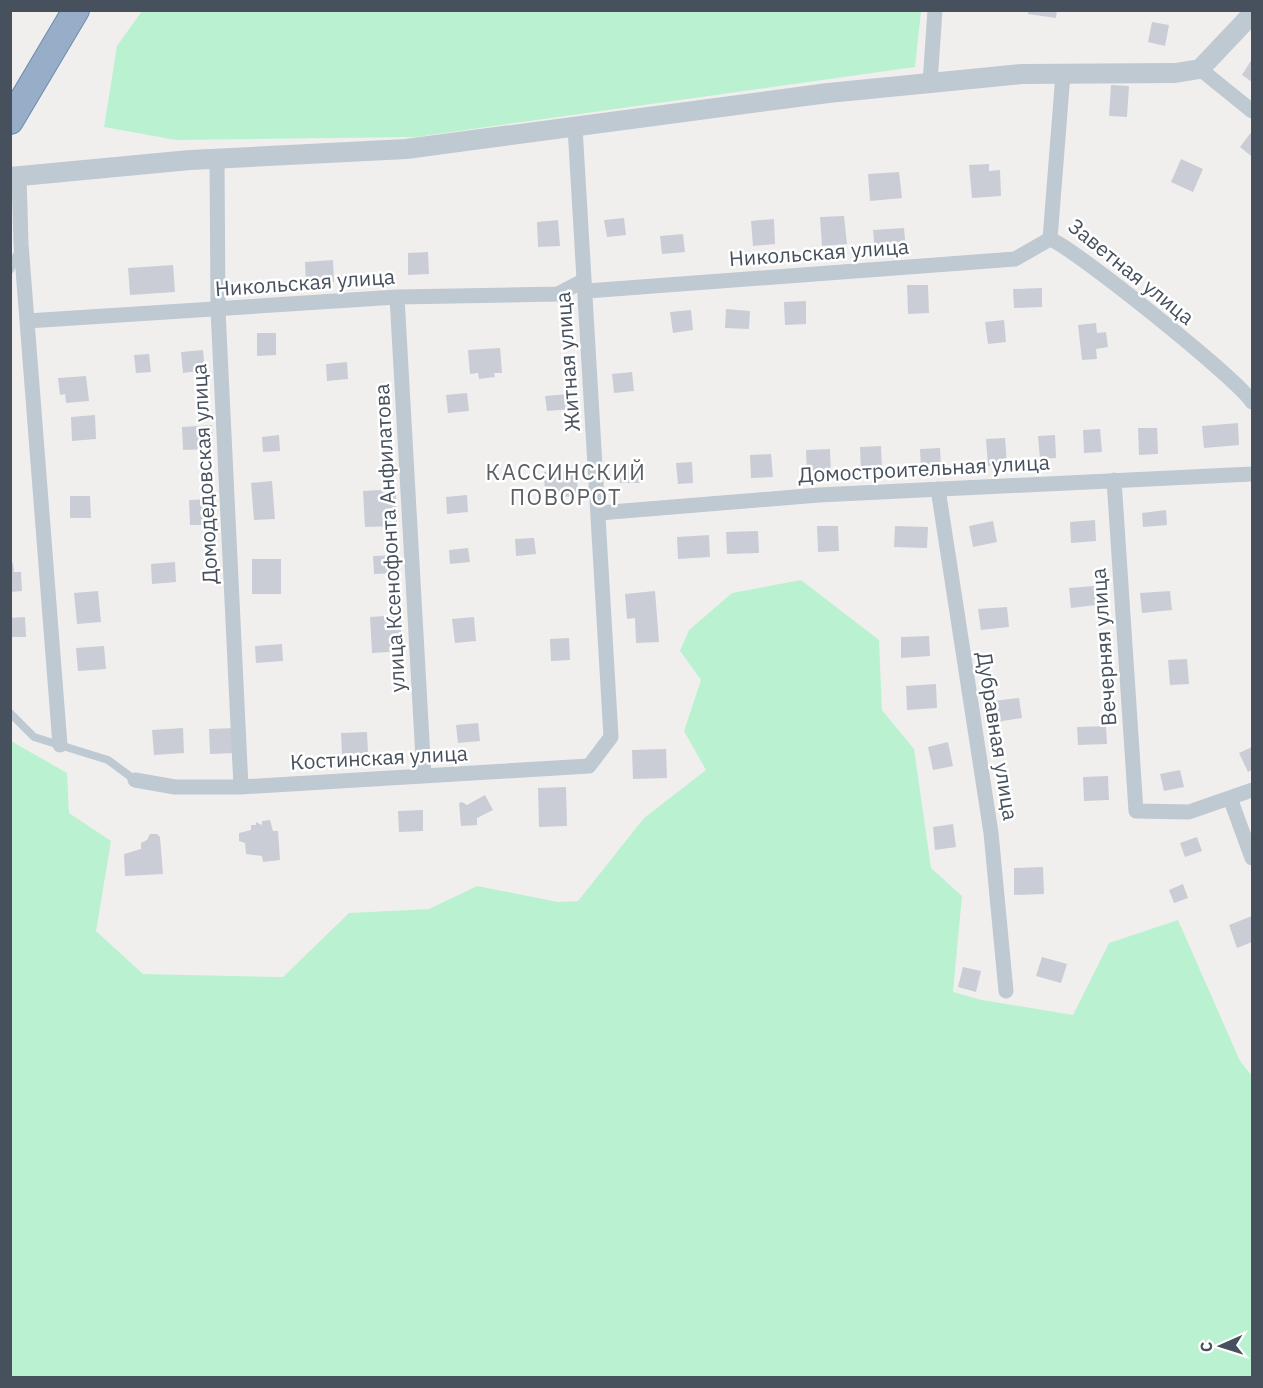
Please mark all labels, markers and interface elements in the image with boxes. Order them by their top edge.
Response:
street label: Заветная улица [1063,212,1200,331]
street label: Никольская улица [728,232,910,272]
street label: Никольская улица [214,262,396,302]
street label: Житная улица [548,291,586,433]
street label: Домодедовская улица [184,363,224,585]
street label: улица Ксенофонта Анфилатова [367,383,411,693]
street label: Домостроительная улица [797,447,1051,489]
district label: КАССИНСКИЙ ПОВОРОТ [486,457,646,511]
street label: Вечерняя улица [1084,567,1122,727]
street label: Дубравная улица [971,649,1025,822]
street label: Костинская улица [289,738,468,776]
north arrow [1191,1316,1251,1376]
text: С [1196,1341,1216,1353]

